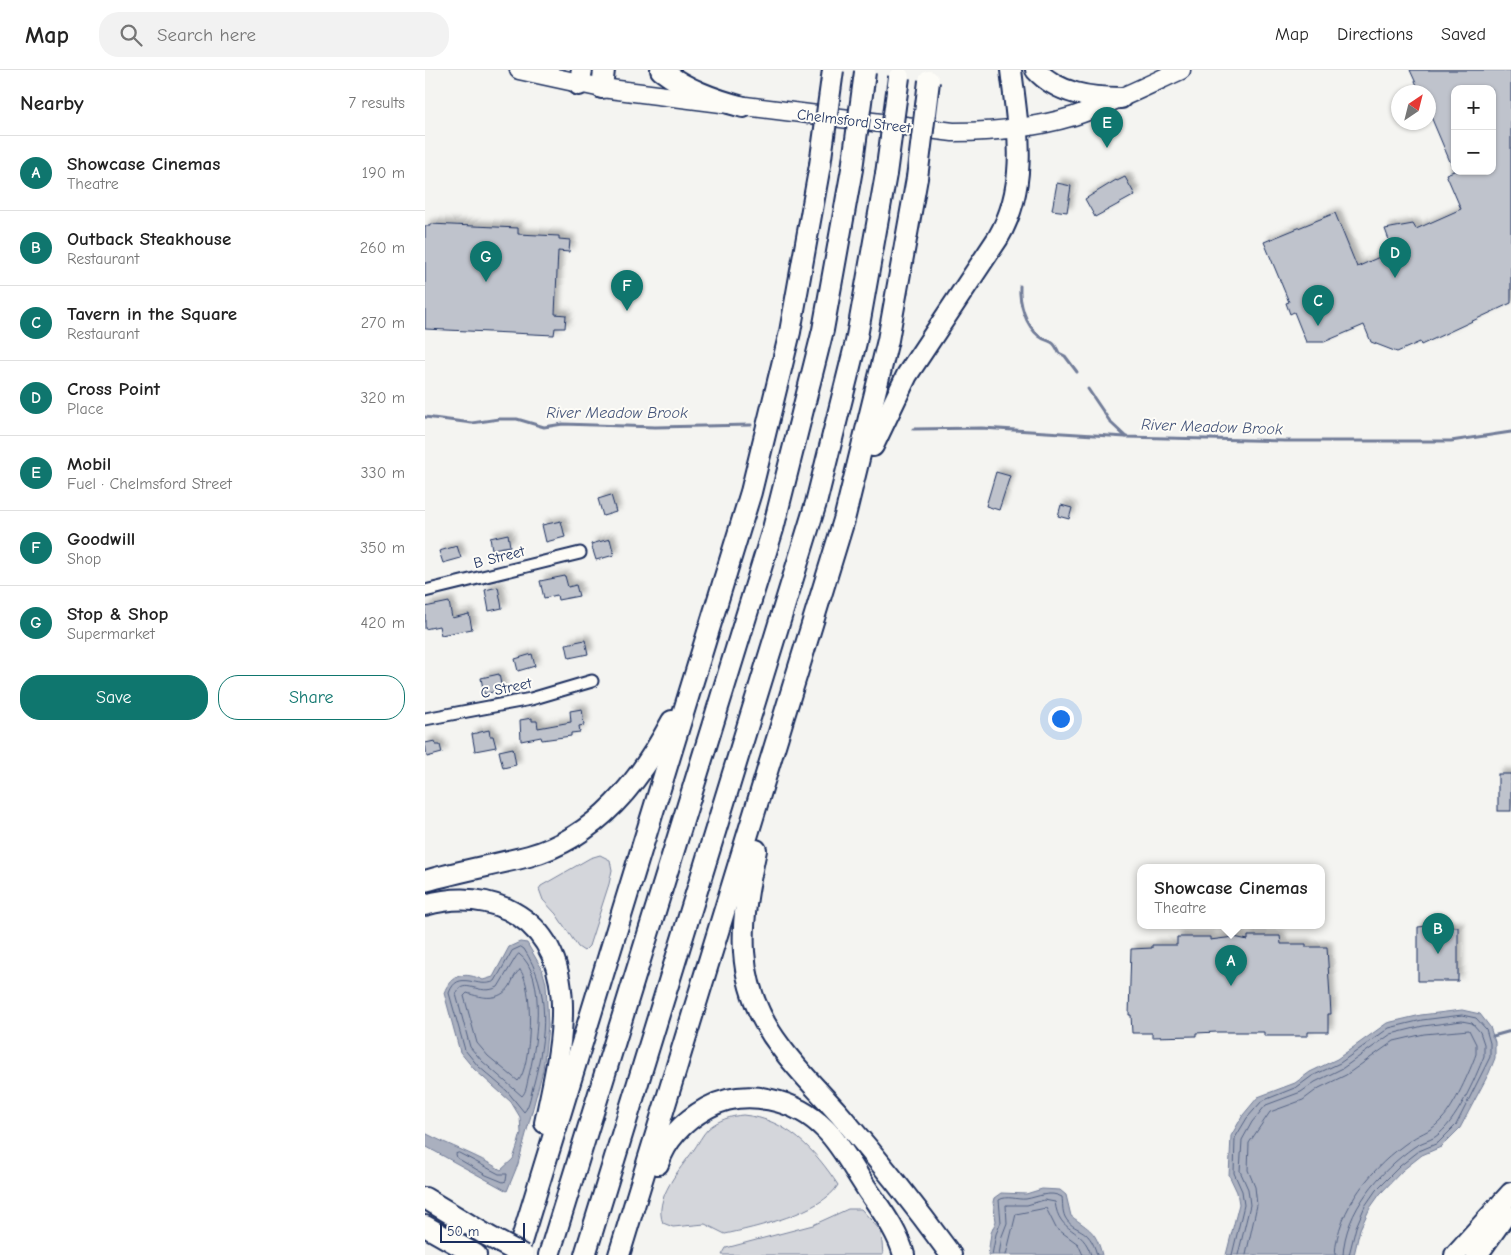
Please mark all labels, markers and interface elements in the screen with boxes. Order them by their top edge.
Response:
search box [99,12,449,57]
text: Map [25,21,69,49]
icon: search [117,21,145,49]
text: Search here [157,24,256,46]
text: Map [1275,24,1309,45]
text: Directions [1337,24,1413,45]
text: Saved [1441,24,1486,45]
north arrow [1391,85,1436,130]
map controls [1451,85,1496,175]
button: + [1451,85,1496,130]
text: Nearby [20,91,84,115]
text: 7 results [348,94,405,112]
street label: Chelmsford Street [796,105,913,137]
pin: E [1091,107,1123,148]
button: − [1451,130,1496,175]
text: Showcase Cinemas [67,153,220,175]
text: A [32,164,40,182]
text: 190 m [362,164,405,182]
text: Theatre [67,175,119,193]
text: Outback Steakhouse [67,228,231,250]
pin: D [1379,237,1411,278]
text: B [31,239,41,257]
text: 260 m [360,239,405,257]
pin: G [470,241,502,282]
text: Restaurant [67,250,139,268]
pin: F [611,270,643,311]
pin: C [1302,285,1334,326]
text: Tavern in the Square [67,303,237,325]
text: C [31,314,41,332]
text: 270 m [361,314,405,332]
text: Restaurant [67,325,139,343]
text: Cross Point [67,378,160,400]
text: D [31,389,41,407]
text: 320 m [360,389,405,407]
text: Place [67,400,103,418]
water label: River Meadow Brook [546,404,688,422]
water label: River Meadow Brook [1141,416,1283,438]
text: Mobil [67,453,111,475]
text: E [31,464,41,482]
text: 330 m [360,464,405,482]
text: Fuel · Chelmsford Street [67,475,232,493]
text: Goodwill [67,528,135,550]
text: F [31,539,41,557]
text: 350 m [360,539,405,557]
street label: B Street [472,542,527,572]
text: Shop [67,550,101,568]
text: Stop & Shop [67,603,168,625]
text: G [30,614,42,632]
text: 420 m [361,614,405,632]
text: Supermarket [67,625,155,643]
street label: C Street [479,674,534,702]
button: Save [20,675,208,720]
button: Share [218,675,405,720]
your location [1048,706,1074,732]
popup [1137,864,1325,929]
text: Showcase Cinemas [1154,877,1308,899]
text: Theatre [1154,899,1206,917]
pin: B [1422,913,1454,954]
pin: A [1215,945,1247,986]
scale bar [440,1220,525,1243]
text: 50 m [447,1223,479,1240]

